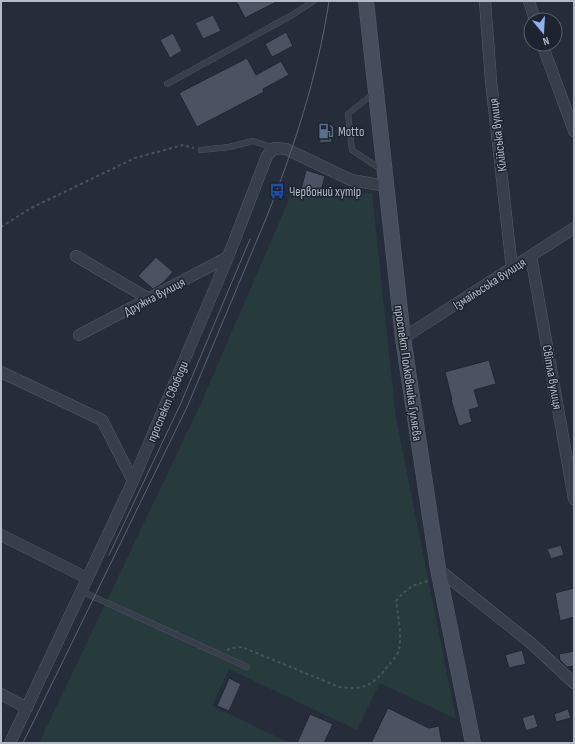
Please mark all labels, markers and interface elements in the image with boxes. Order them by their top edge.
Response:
north arrow [523,12,563,52]
text: N [541,34,551,48]
street label: Кілійська вулиця [486,97,510,172]
fuel station icon: Motto [317,122,335,140]
place label: Motto [338,124,364,140]
bus stop icon: Червоний хутір [268,182,286,200]
place label: Червоний хутір [289,184,361,200]
street label: Ізмаїльська вулиця [450,254,529,313]
street label: Дружна вулиця [121,274,188,320]
street label: проспект Полковника Гуляєва [391,304,425,442]
street label: Світла вулиця [538,344,566,411]
street label: проспект Свободи [144,359,192,444]

